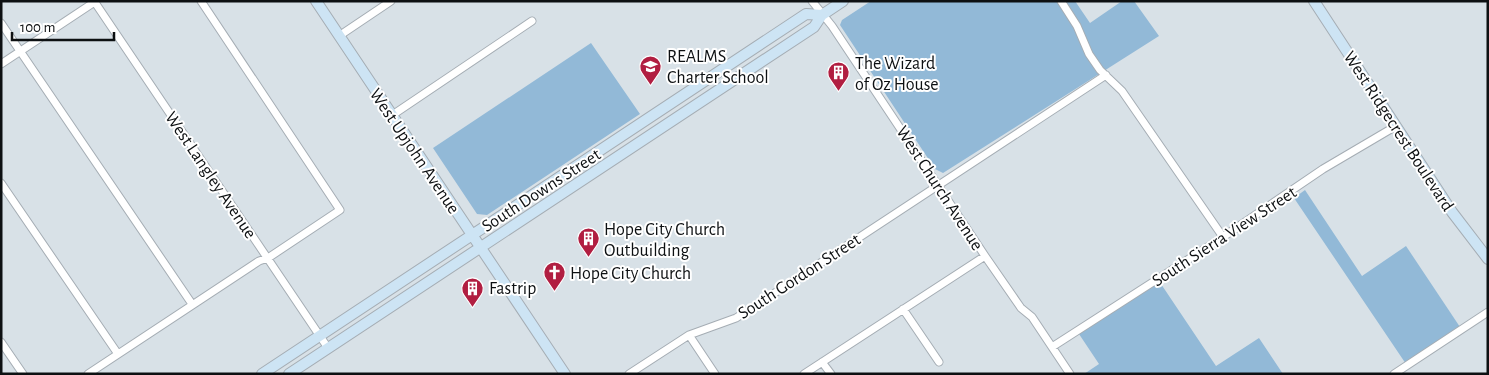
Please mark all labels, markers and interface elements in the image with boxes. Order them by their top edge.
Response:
scale bar [12,10,115,42]
text: 100 m [20,20,55,35]
place label: REALMS Charter School [667,48,769,87]
street label: West Ridgecrest Boulevard [1340,48,1457,215]
school or university icon: REALMS Charter School [639,54,663,85]
place label: The Wizard of Oz House [855,55,939,94]
building icon: The Wizard of Oz House [827,61,851,92]
street label: West Upjohn Avenue [366,86,463,217]
street label: West Langley Avenue [161,109,259,242]
street label: West Church Avenue [892,123,986,254]
street label: South Downs Street [479,146,604,236]
street label: South Sierra View Street [1149,183,1300,290]
place label: Hope City Church Outbuilding [604,221,725,260]
building icon: Hope City Church Outbuilding [576,227,600,258]
street label: South Gordon Street [735,231,864,323]
church icon: Hope City Church [542,261,566,292]
place label: Hope City Church [570,265,691,283]
building icon: Fastrip [461,276,485,307]
place label: Fastrip [489,280,536,298]

